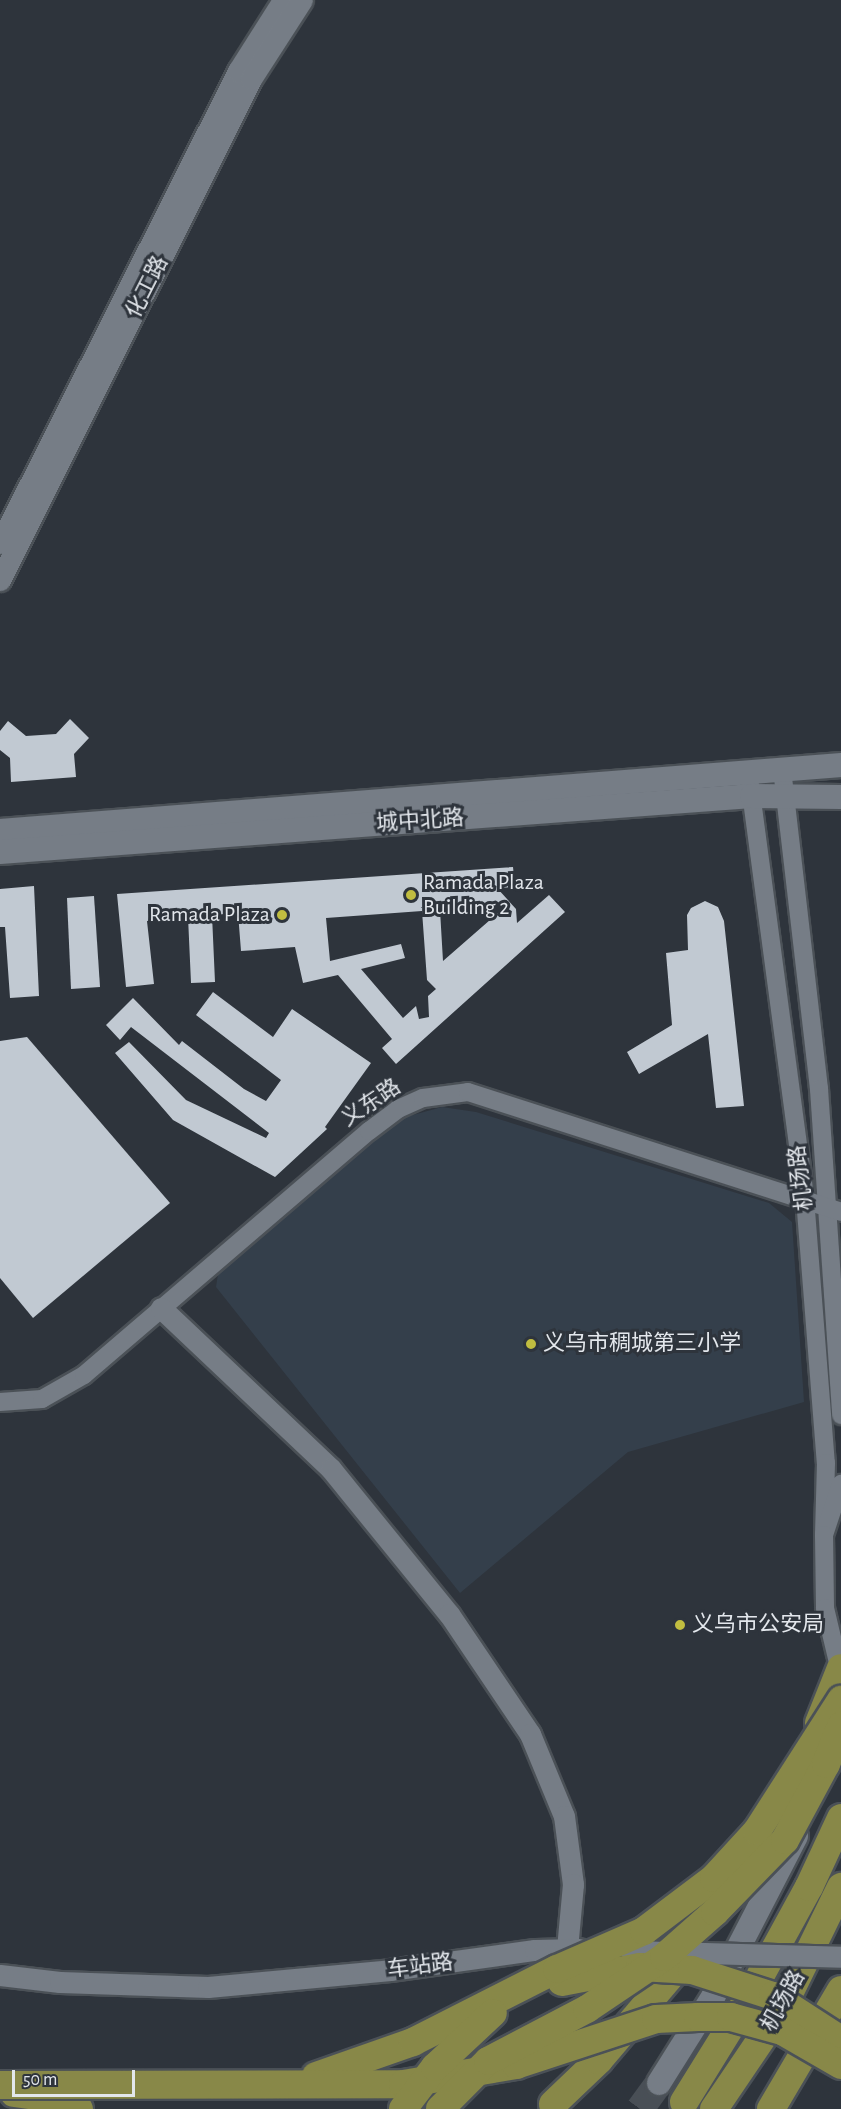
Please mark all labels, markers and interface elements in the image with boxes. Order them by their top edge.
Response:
street label: 化工路 [120,252,174,322]
street label: 城中北路 [375,805,465,837]
place label: Ramada Plaza Building 2 [423,869,544,920]
marker: Ramada Plaza Building 2 [404,888,418,902]
place label: Ramada Plaza [149,902,270,928]
marker: Ramada Plaza [275,908,289,922]
street label: 义东路 [336,1074,406,1132]
street label: 机场路 [784,1144,818,1212]
place label: 义乌市稠城第三小学 [543,1331,741,1357]
marker: 义乌市稠城第三小学 [524,1337,538,1351]
place label: 义乌市公安局 [692,1612,824,1638]
marker: 义乌市公安局 [673,1618,687,1632]
street label: 车站路 [386,1949,454,1983]
street label: 机场路 [755,1966,811,2036]
scale bar [15,2058,138,2096]
text: 50 m [23,2071,57,2089]

